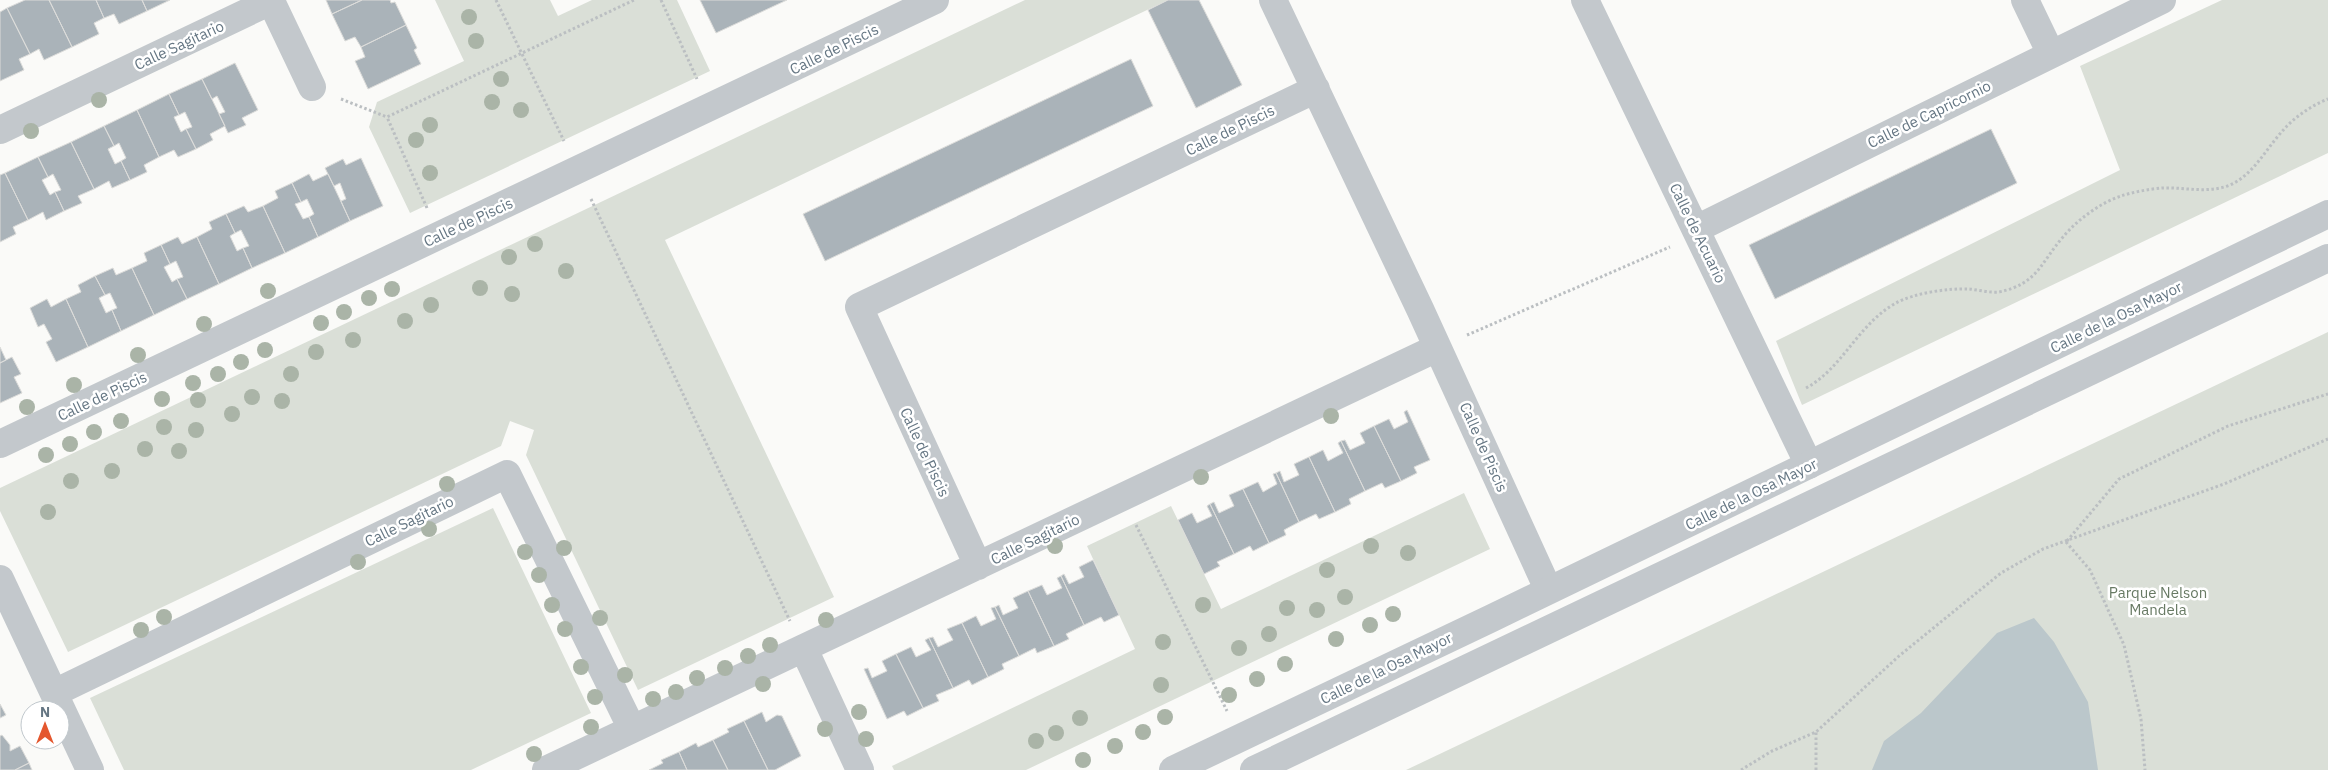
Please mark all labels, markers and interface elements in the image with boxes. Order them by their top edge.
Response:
street label: Calle Sagitario [131,16,227,74]
street label: Calle de Piscis [787,19,881,79]
street label: Calle de Capricornio [1864,76,1994,152]
street label: Calle de Piscis [1183,100,1277,160]
street label: Calle de Acuario [1666,180,1730,286]
street label: Calle de Piscis [420,193,516,251]
street label: Calle de la Osa Mayor [2047,277,2185,357]
street label: Calle de Piscis [54,367,150,425]
street label: Calle de Piscis [1456,399,1512,495]
street label: Calle de Piscis [896,404,954,500]
street label: Calle de la Osa Mayor [1682,454,1820,534]
street label: Calle Sagitario [361,491,457,551]
street label: Calle Sagitario [987,509,1083,569]
park label: Parque Nelson Mandela [2109,583,2207,619]
street label: Calle de la Osa Mayor [1317,628,1455,708]
north arrow [20,700,70,750]
text: N [40,703,50,721]

